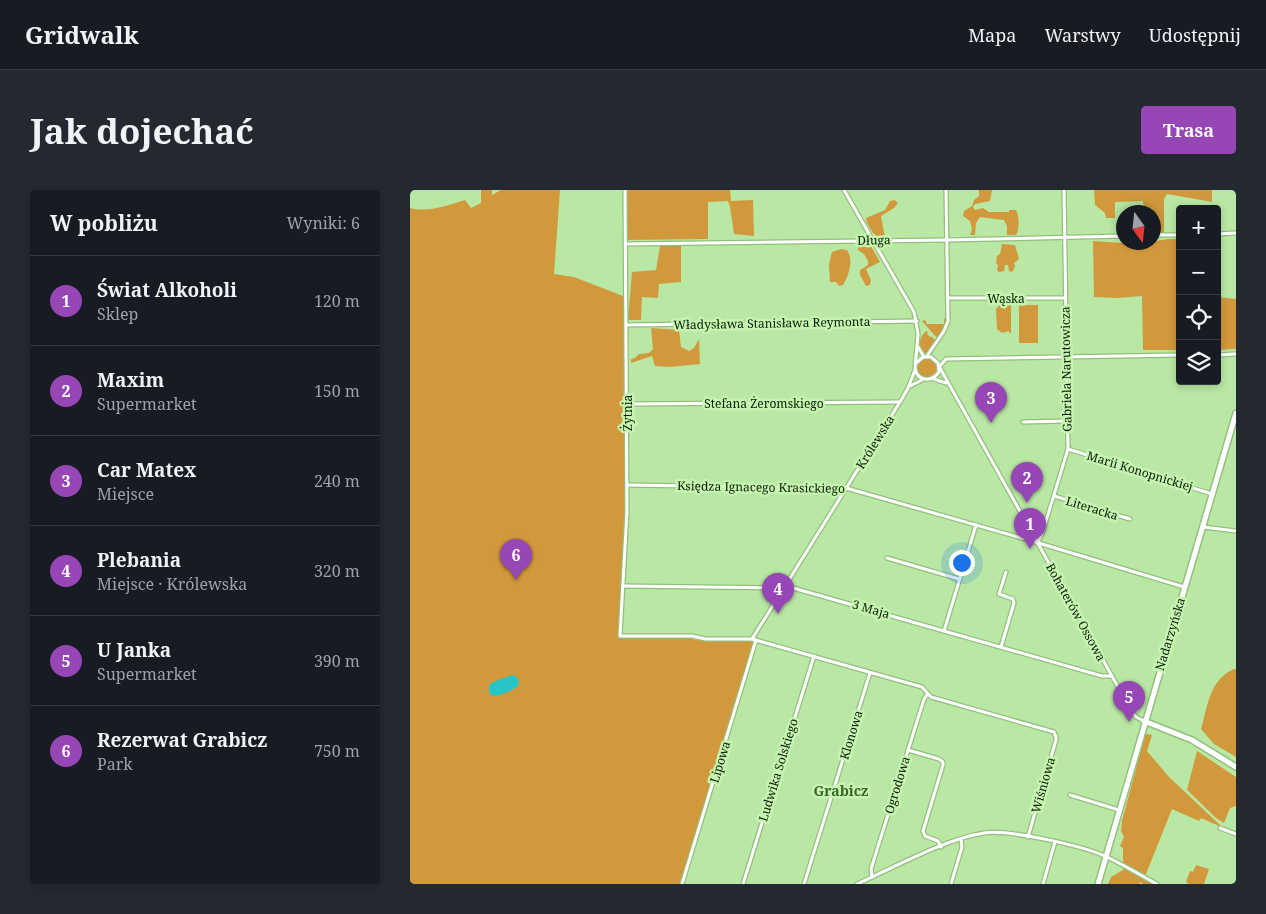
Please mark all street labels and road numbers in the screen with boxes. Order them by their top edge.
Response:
street label: Długa [857,231,891,249]
street label: Wąska [987,290,1025,307]
street label: Gabriela Narutowicza [1056,306,1076,432]
street label: Władysława Stanisława Reymonta [673,313,871,333]
street label: Żytnia [619,395,636,431]
street label: Stefana Żeromskiego [704,395,824,412]
street label: Królewska [852,412,898,472]
street label: Marii Konopnickiej [1085,447,1195,495]
street label: Księdza Ignacego Krasickiego [677,477,845,497]
street label: Literacka [1064,492,1120,524]
street label: Bohaterów Ossowa [1042,560,1110,664]
street label: Nadarzyńska [1151,595,1189,673]
street label: 3 Maja [850,596,892,623]
street label: Klonowa [835,708,867,762]
street label: Ludwika Solskiego [754,716,802,824]
street label: Lipowa [706,739,734,785]
street label: Ogrodowa [880,754,914,816]
street label: Wiśniowa [1027,755,1059,815]

